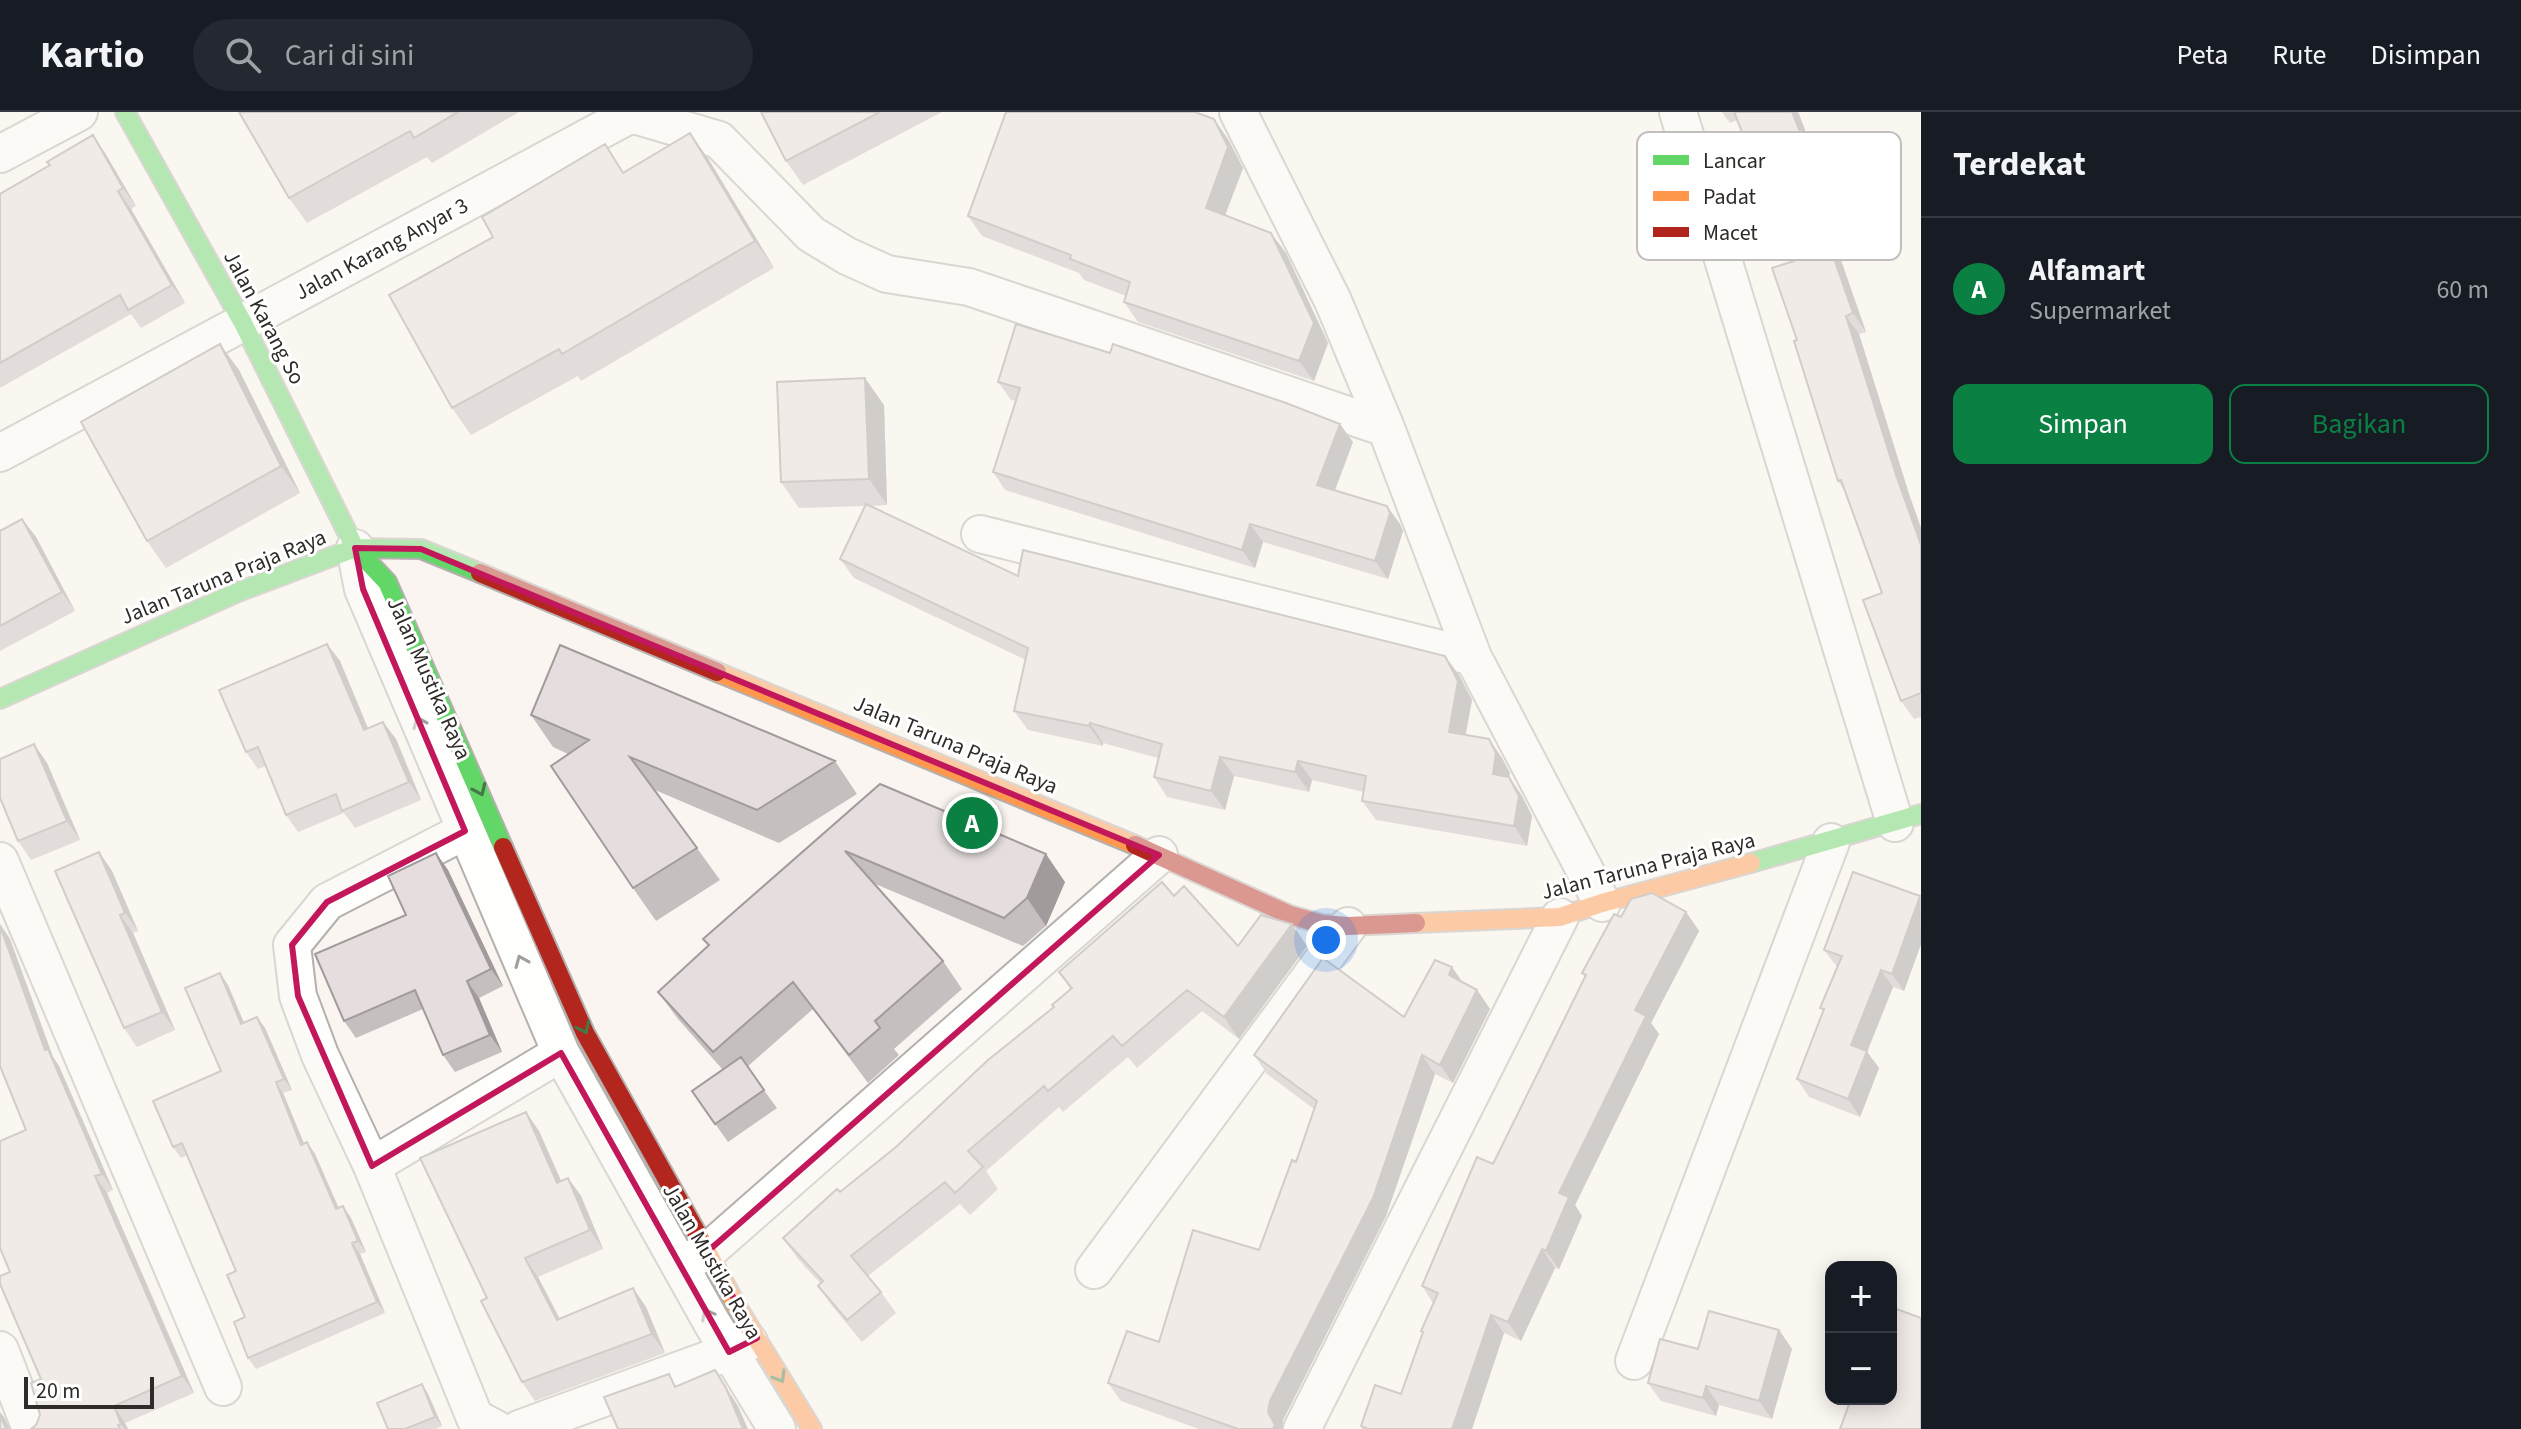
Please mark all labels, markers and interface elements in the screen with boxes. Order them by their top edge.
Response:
search box [193,19,753,91]
text: Kartio [40,28,145,82]
icon: search [221,33,265,77]
text: Cari di sini [285,34,414,77]
text: Peta [2177,35,2228,75]
text: Rute [2272,35,2326,75]
text: Disimpan [2370,35,2481,75]
legend [1637,132,1901,260]
text: Terdekat [1953,140,2086,189]
text: Lancar [1703,145,1766,177]
text: Padat [1703,181,1757,213]
street label: Jalan Karang Anyar 3 [289,190,474,308]
text: Macet [1703,217,1758,249]
street label: Jalan Karang So [215,245,313,390]
text: Alfamart [2029,249,2145,292]
text: A [1972,271,1986,308]
text: 60 m [2436,271,2489,308]
text: Supermarket [2029,292,2171,329]
button: Simpan [1953,384,2213,464]
button: Bagikan [2229,384,2489,464]
street label: Jalan Taruna Praja Raya [116,521,331,633]
street label: Jalan Mustika Raya [379,592,479,765]
street label: Jalan Taruna Praja Raya [848,687,1063,802]
one-way arrow [413,716,429,730]
one-way arrow [470,782,486,796]
pin: A [946,793,998,853]
street label: Jalan Taruna Praja Raya [1538,824,1758,908]
your location [1306,920,1346,960]
one-way arrow [515,955,531,969]
one-way arrow [574,1020,590,1034]
street label: Jalan Mustika Raya [655,1178,770,1345]
map controls [1825,1261,1897,1405]
button: + [1825,1261,1897,1333]
one-way arrow [701,1309,717,1323]
button: − [1825,1333,1897,1405]
one-way arrow [770,1368,786,1383]
scale bar [24,1373,154,1409]
text: 20 m [36,1375,81,1407]

